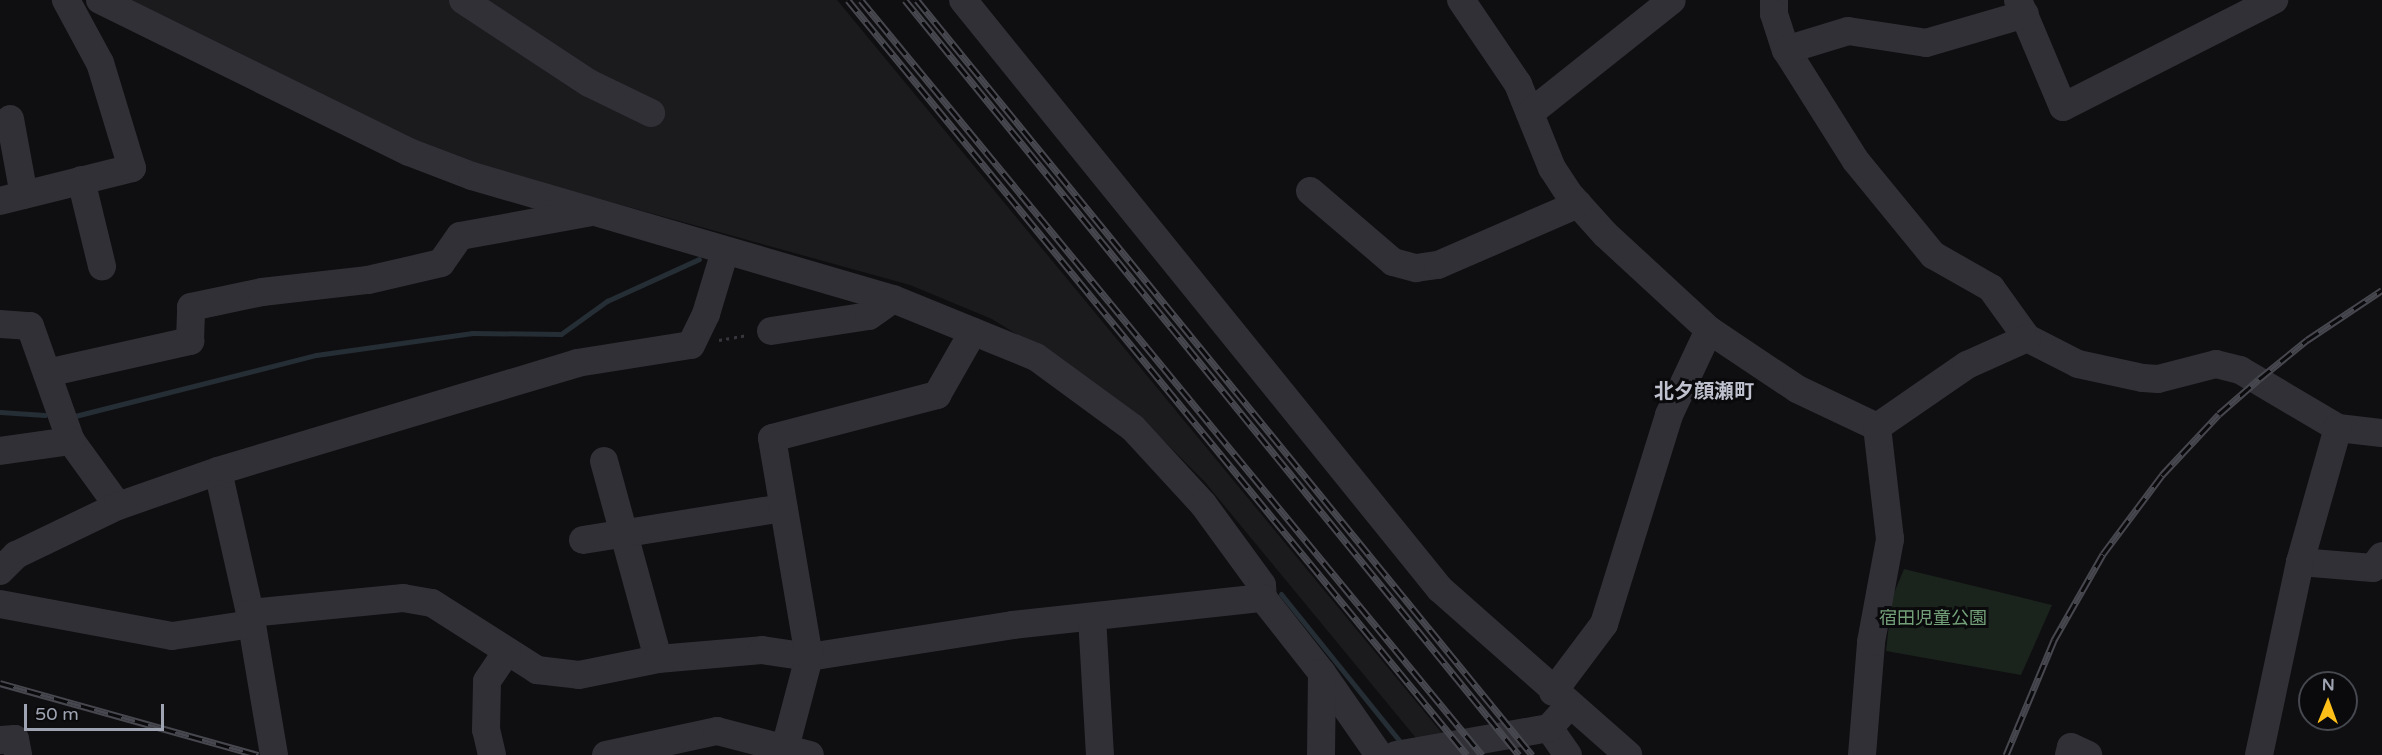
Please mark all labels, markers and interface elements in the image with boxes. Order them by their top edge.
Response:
district label: 北夕顔瀬町 [1654,380,1754,404]
park label: 宿田児童公園 [1879,607,1987,629]
north arrow [2298,671,2358,731]
text: N [2322,675,2335,695]
scale bar [27,692,166,730]
text: 50 m [35,703,79,725]

